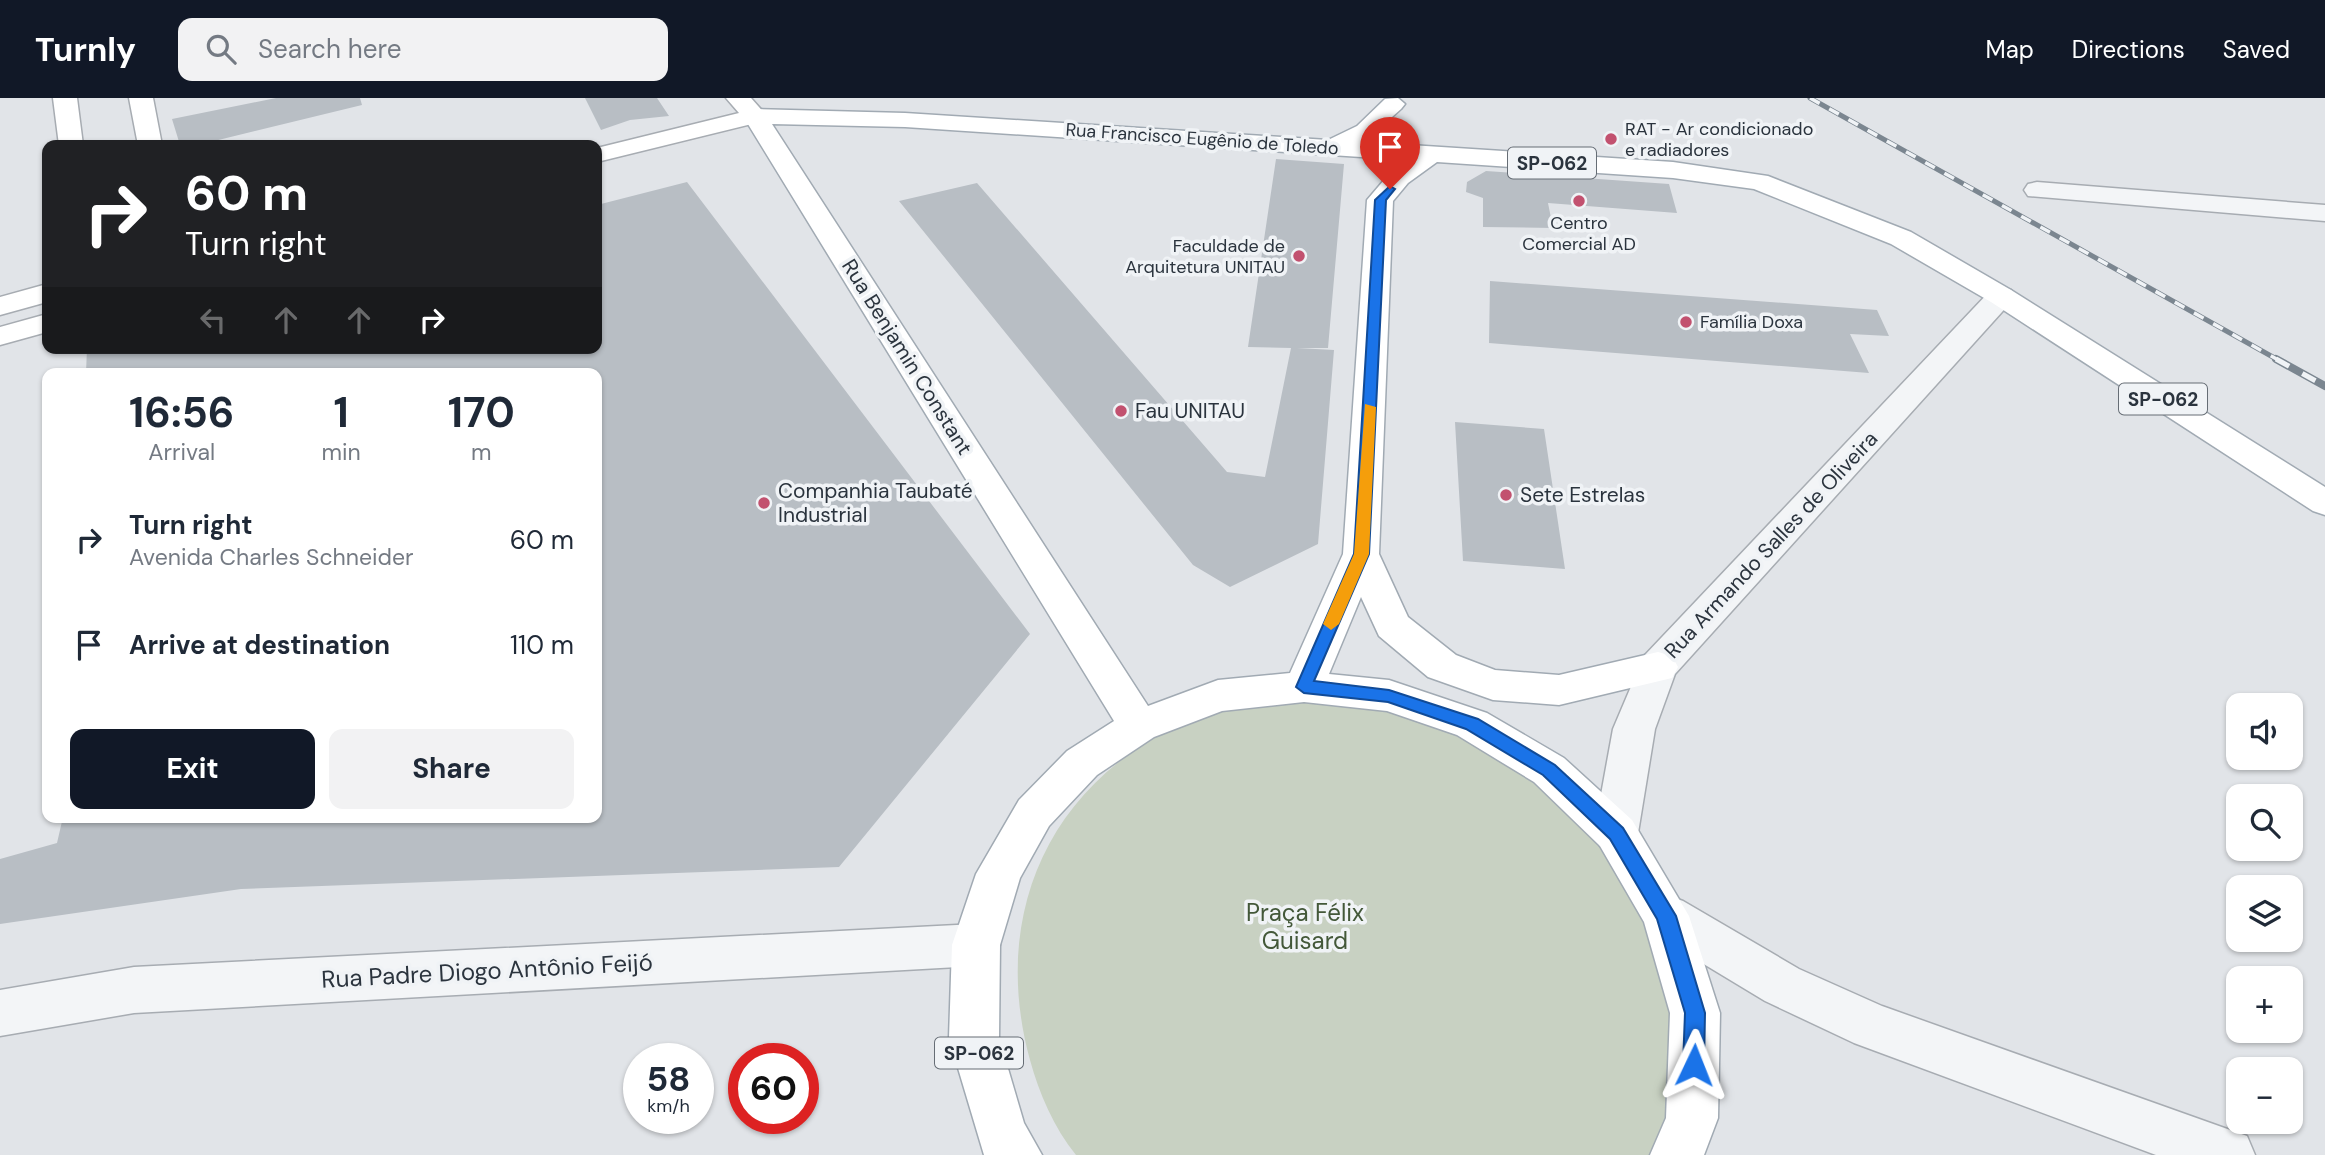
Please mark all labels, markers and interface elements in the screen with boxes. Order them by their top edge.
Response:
search box [178,18,668,81]
text: Turnly [35,28,136,71]
icon: search [202,30,240,68]
text: Search here [258,32,401,66]
text: Map [1986,34,2034,65]
text: Directions [2072,34,2185,65]
text: Saved [2223,34,2290,65]
street label: Rua Francisco Eugênio de Toledo [1065,117,1339,161]
pin [1360,117,1420,189]
place label: RAT - Ar condicionado e radiadores [1625,117,1813,162]
icon: arrive [1371,128,1409,166]
marker: RAT - Ar condicionado e radiadores [1603,131,1619,147]
road number: SP-062 [1508,148,1596,178]
text: 60 m [185,161,308,225]
icon: right [70,168,161,259]
marker: Centro Comercial AD [1571,193,1587,209]
place label: Centro Comercial AD [1522,211,1636,256]
text: Turn right [185,223,327,265]
place label: Faculdade de Arquitetura UNITAU [1125,234,1285,279]
marker: Faculdade de Arquitetura UNITAU [1291,248,1307,264]
street label: Rua Benjamin Constant [835,254,979,460]
icon: left [194,301,232,339]
icon: ahead [267,301,305,339]
icon: ahead [340,301,378,339]
icon: right [413,301,451,339]
place label: Família Doxa [1700,310,1803,334]
marker: Família Doxa [1678,314,1694,330]
road number: SP-062 [2119,384,2207,414]
text: 16:56 [129,385,234,440]
text: 1 [333,385,349,440]
text: 170 [448,385,515,440]
place label: Fau UNITAU [1135,397,1245,425]
marker: Fau UNITAU [1113,403,1129,419]
street label: Rua Armando Salles de Oliveira [1658,425,1884,665]
text: Arrival [148,437,215,467]
text: min [321,437,361,467]
text: m [471,437,492,467]
place label: Companhia Taubaté Industrial [778,477,973,529]
place label: Sete Estrelas [1520,481,1645,509]
marker: Sete Estrelas [1498,487,1514,503]
marker: Companhia Taubaté Industrial [756,495,772,511]
text: Turn right [129,508,253,542]
icon: right [70,521,108,559]
text: 60 m [510,523,574,557]
text: Avenida Charles Schneider [129,542,414,572]
icon: arrive [70,626,108,664]
text: Arrive at destination [129,628,390,662]
text: 110 m [510,628,574,662]
map controls [2226,693,2303,1134]
button: sound [2226,693,2303,770]
button: Exit [70,729,315,809]
button: Share [329,729,574,809]
button: search [2226,784,2303,861]
button: layers [2226,875,2303,952]
park label: Praça Félix Guisard [1246,897,1364,956]
street label: Rua Padre Diogo Antônio Feijó [320,946,653,995]
button: + [2226,966,2303,1043]
position arrow [1657,1028,1731,1102]
road number: SP-062 [935,1037,1023,1068]
speed limit sign: 60 [728,1043,819,1134]
text: 58 [647,1056,690,1102]
button: − [2226,1057,2303,1134]
text: km/h [647,1094,690,1118]

